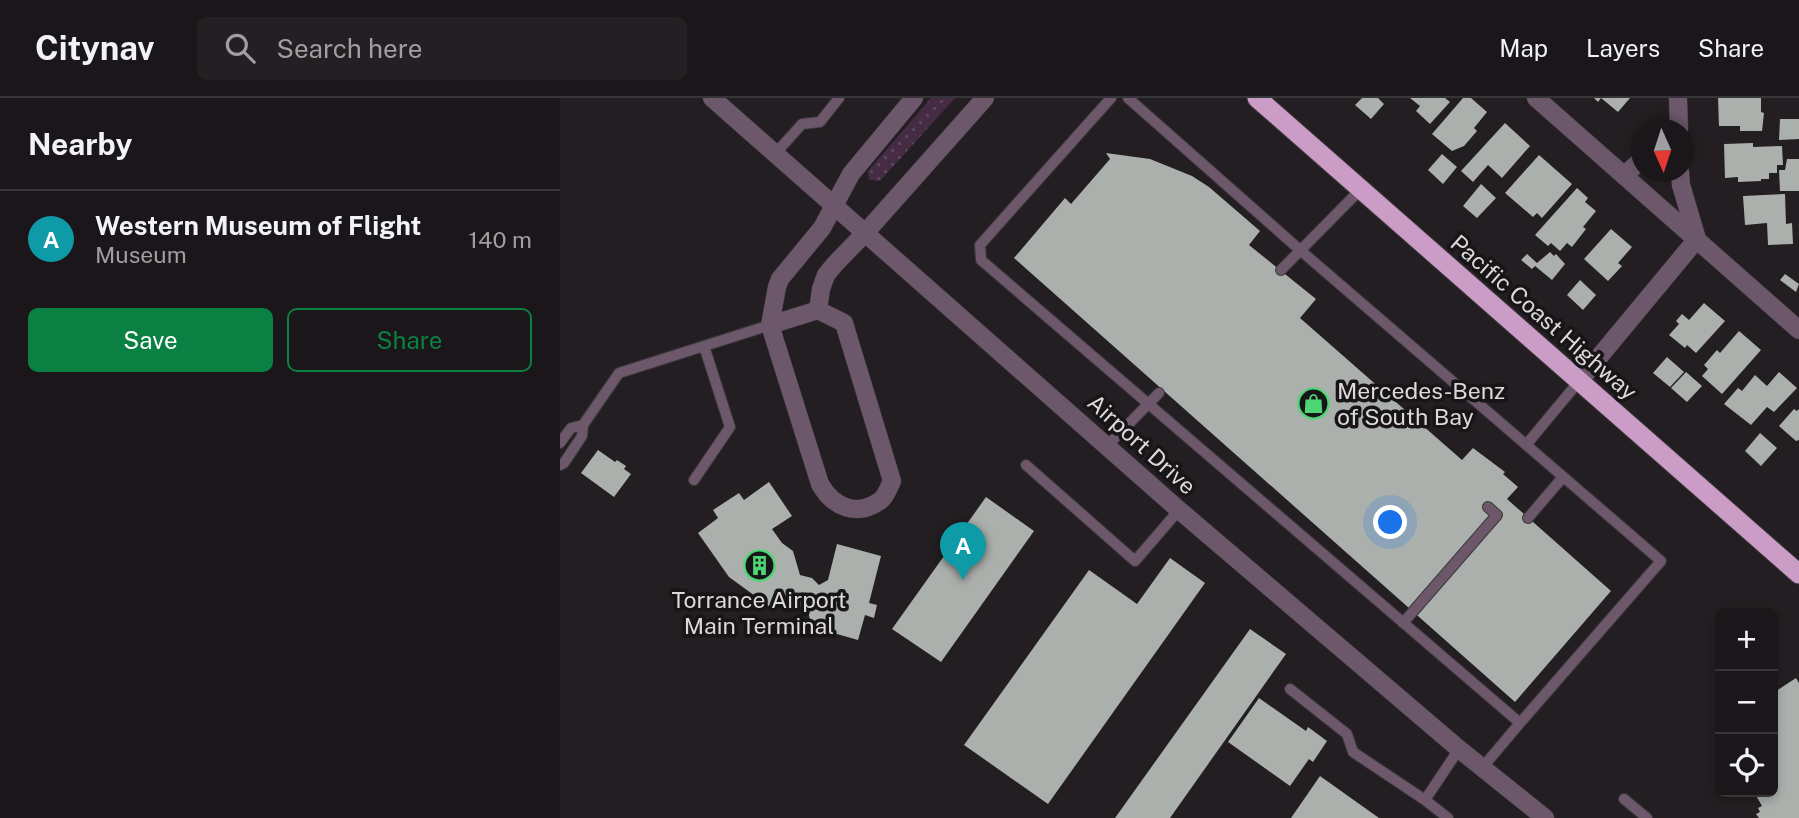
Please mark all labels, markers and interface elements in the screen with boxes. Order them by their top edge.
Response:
search box [197,17,687,80]
text: Citynav [35,29,155,67]
icon: search [221,29,259,67]
text: Search here [277,33,423,64]
text: Map [1499,34,1548,62]
text: Layers [1586,34,1660,62]
text: Share [1698,34,1764,62]
north arrow [1631,119,1694,182]
text: Nearby [28,126,132,162]
text: Western Museum of Flight [95,210,421,241]
text: A [43,226,59,253]
text: 140 m [469,226,532,253]
street label: Pacific Coast Highway [1445,229,1643,405]
text: Museum [95,241,187,268]
button: Save [28,308,273,372]
button: Share [287,308,532,372]
place label: Mercedes-Benz of South Bay [1337,377,1505,430]
shop icon: Mercedes-Benz of South Bay [1297,386,1331,420]
street label: Airport Drive [1082,388,1202,500]
your location [1373,505,1407,539]
pin: A [940,522,986,580]
building icon: Torrance Airport Main Terminal [742,548,776,582]
place label: Torrance Airport Main Terminal [672,586,846,639]
map controls [1715,608,1778,797]
button: + [1715,608,1778,671]
button: − [1715,671,1778,734]
button: locate [1715,734,1778,797]

